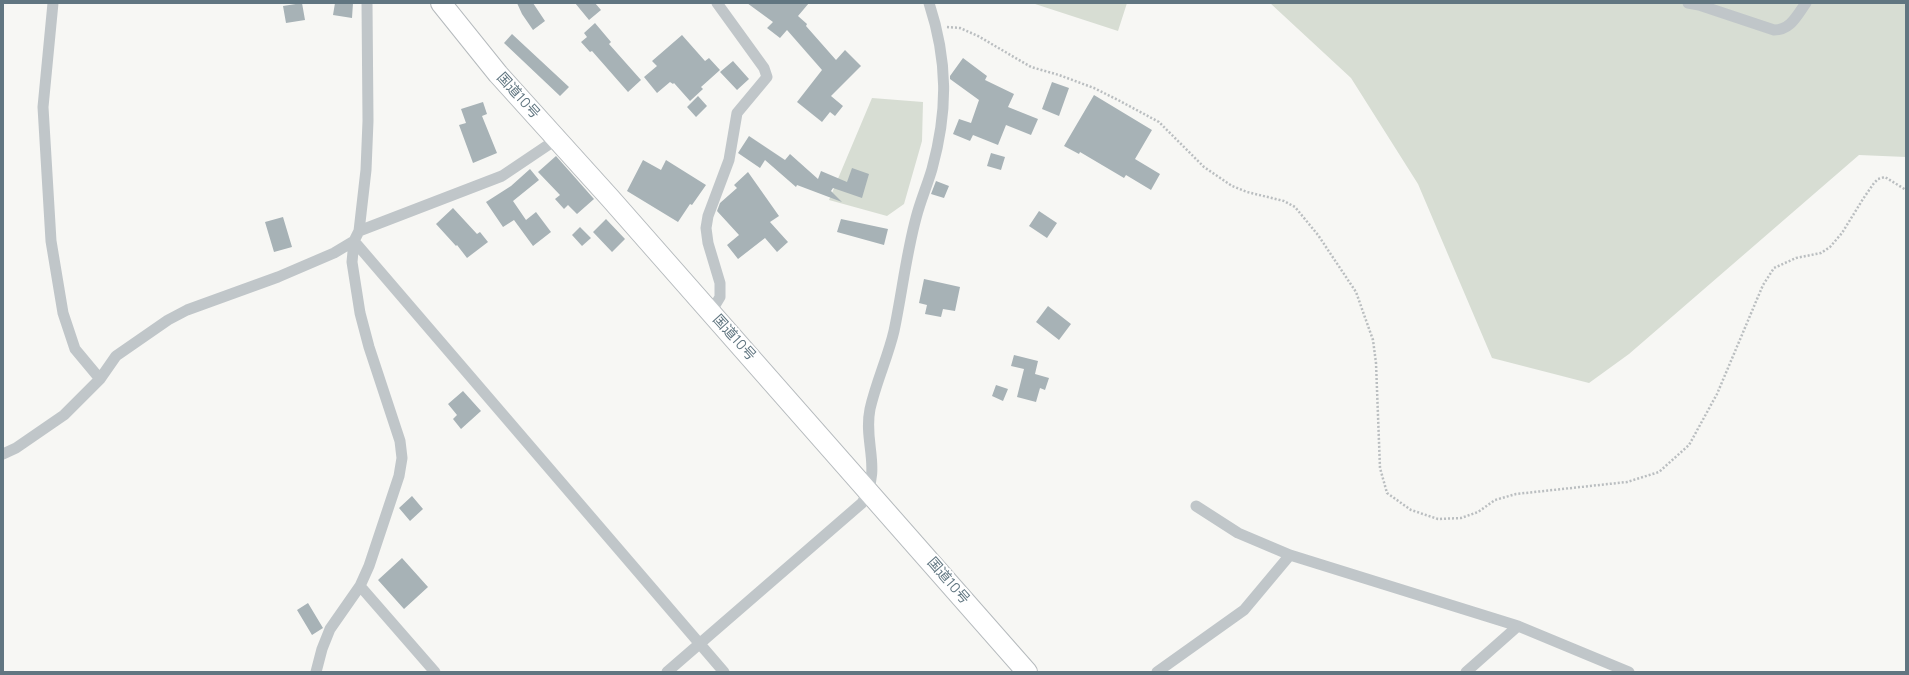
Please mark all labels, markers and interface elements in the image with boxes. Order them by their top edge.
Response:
street label: 国道10号 [493,70,543,122]
street label: 国道10号 [709,312,759,364]
street label: 国道10号 [923,554,973,608]

